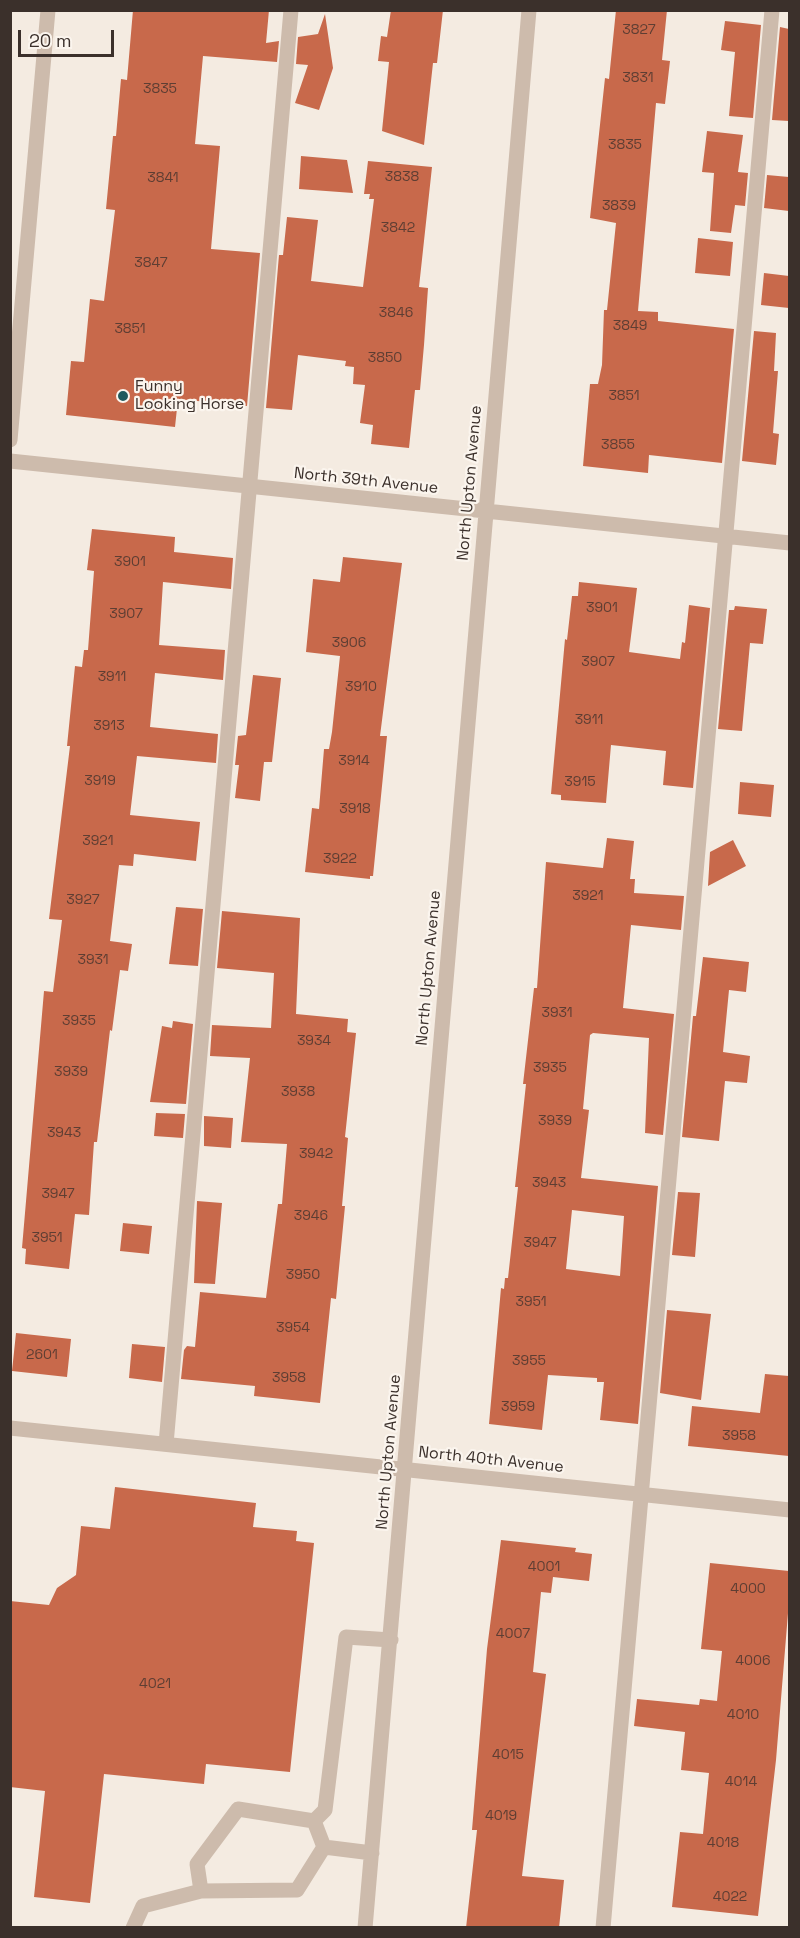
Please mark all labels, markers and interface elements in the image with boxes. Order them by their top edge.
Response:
scale bar [21,18,117,56]
house number: 3827 [622,22,656,38]
text: 20 m [29,29,72,52]
house number: 3831 [622,70,654,86]
house number: 3835 [143,81,177,97]
house number: 3835 [608,137,642,153]
house number: 3838 [385,169,419,185]
house number: 3841 [147,170,179,186]
house number: 3839 [602,198,636,214]
house number: 3842 [381,220,415,236]
house number: 3847 [134,255,168,271]
house number: 3846 [379,305,413,321]
house number: 3849 [613,318,647,334]
house number: 3851 [114,321,146,337]
house number: 3850 [368,350,402,366]
place label: Funny Looking Horse [135,377,244,415]
house number: 3851 [608,388,640,404]
marker: Funny Looking Horse [116,389,130,403]
street label: North Upton Avenue [454,405,486,561]
house number: 3855 [601,437,635,453]
street label: North 39th Avenue [293,464,439,498]
house number: 3901 [114,554,146,570]
house number: 3901 [586,600,618,616]
house number: 3907 [109,606,143,622]
house number: 3906 [332,635,366,651]
house number: 3907 [581,654,615,670]
house number: 3911 [98,669,126,685]
house number: 3910 [345,679,377,695]
house number: 3911 [575,712,603,728]
house number: 3913 [93,718,125,734]
house number: 3914 [338,753,370,769]
house number: 3919 [84,773,116,789]
house number: 3915 [564,774,596,790]
house number: 3918 [339,801,371,817]
house number: 3921 [82,833,114,849]
house number: 3922 [323,851,357,867]
house number: 3921 [572,888,604,904]
street label: North Upton Avenue [413,890,445,1046]
house number: 3927 [66,892,100,908]
house number: 3931 [77,952,109,968]
house number: 3931 [541,1005,573,1021]
house number: 3935 [62,1013,96,1029]
house number: 3934 [297,1033,331,1049]
house number: 3935 [533,1060,567,1076]
house number: 3939 [54,1064,88,1080]
house number: 3938 [281,1084,315,1100]
house number: 3939 [538,1113,572,1129]
house number: 3943 [47,1125,81,1141]
house number: 3942 [299,1146,333,1162]
house number: 3943 [532,1175,566,1191]
house number: 3947 [41,1186,75,1202]
house number: 3946 [294,1208,328,1224]
house number: 3951 [31,1230,63,1246]
house number: 3947 [523,1235,557,1251]
house number: 3950 [286,1267,320,1283]
house number: 3951 [515,1294,547,1310]
house number: 3954 [276,1320,310,1336]
house number: 2601 [26,1347,58,1363]
house number: 3955 [512,1353,546,1369]
house number: 3958 [272,1370,306,1386]
street label: North Upton Avenue [373,1374,405,1530]
house number: 3959 [501,1399,535,1415]
house number: 3958 [722,1428,756,1444]
street label: North 40th Avenue [417,1443,565,1477]
house number: 4001 [528,1559,560,1575]
house number: 4000 [730,1581,766,1597]
house number: 4007 [496,1626,530,1642]
house number: 4006 [735,1653,771,1669]
house number: 4021 [139,1676,171,1692]
house number: 4010 [727,1707,759,1723]
house number: 4015 [492,1747,524,1763]
house number: 4014 [725,1774,757,1790]
house number: 4019 [485,1808,517,1824]
house number: 4018 [707,1835,739,1851]
house number: 4022 [713,1889,747,1905]

